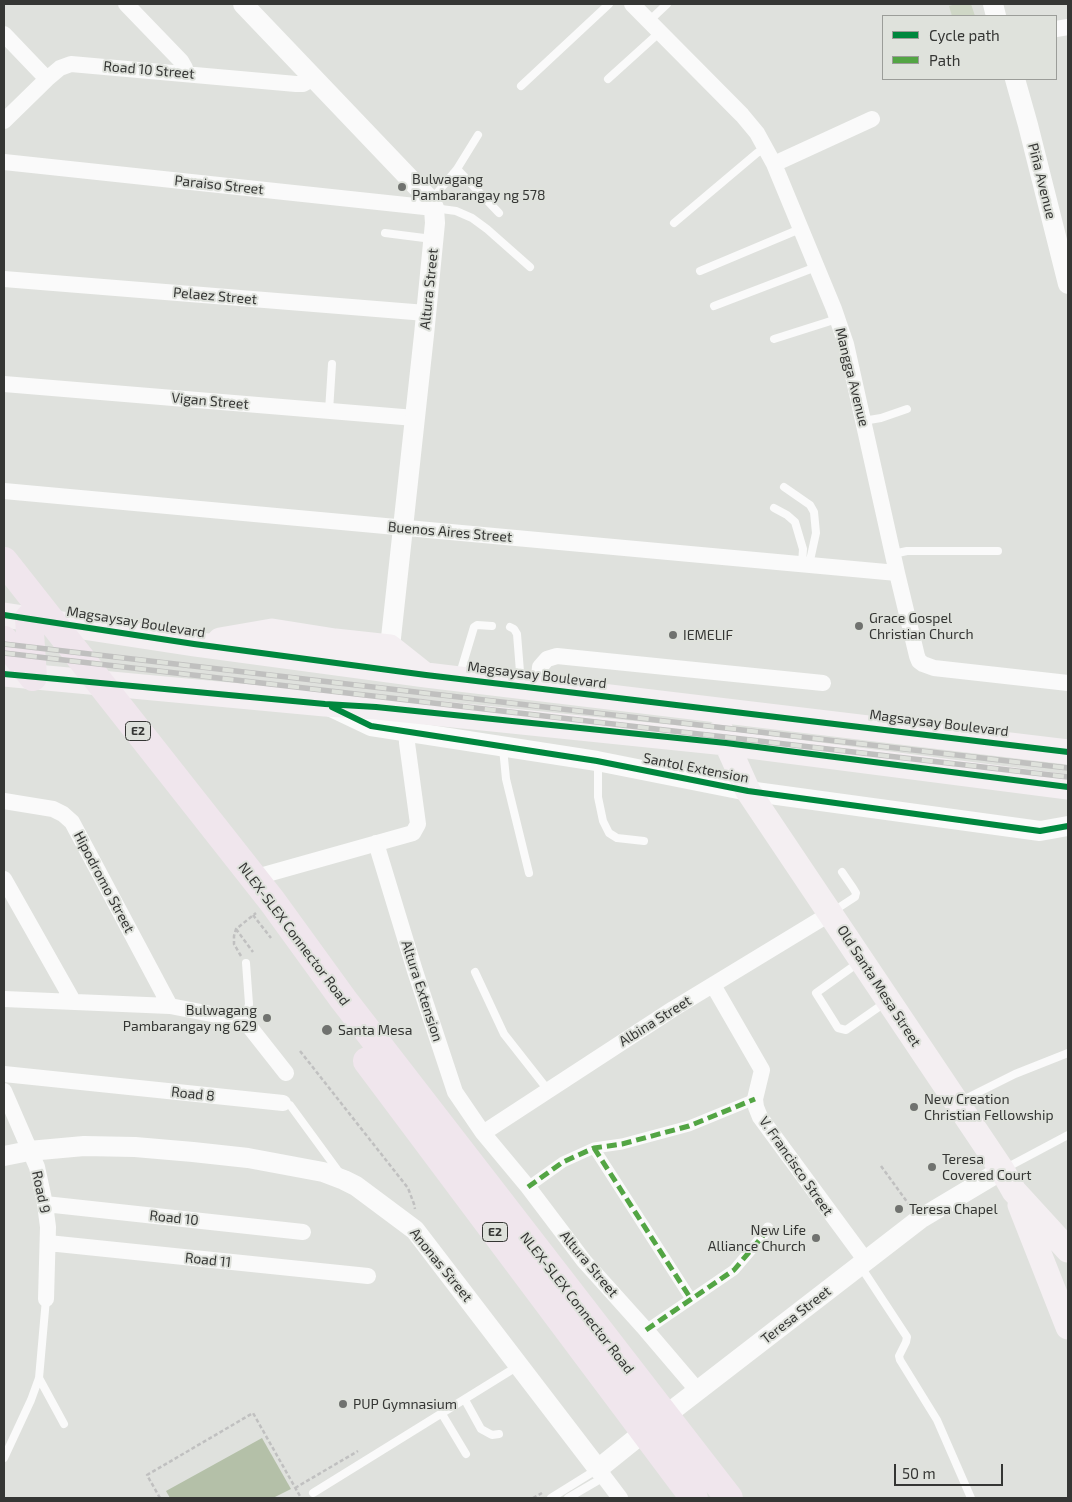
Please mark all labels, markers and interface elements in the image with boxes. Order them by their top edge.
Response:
legend [882,15,1057,80]
text: Cycle path [929,26,1000,44]
text: Path [929,51,960,69]
street label: Road 10 Street [103,58,195,82]
street label: Piña Avenue [1024,141,1060,221]
place label: Bulwagang Pambarangay ng 578 [412,171,545,203]
street label: Paraiso Street [173,172,265,198]
marker: Bulwagang Pambarangay ng 578 [396,181,408,193]
street label: Altura Street [416,248,442,330]
street label: Pelaez Street [172,284,258,308]
street label: Mangga Avenue [832,326,872,428]
street label: Vigan Street [171,389,249,413]
street label: Buenos Aires Street [387,518,513,546]
street label: Magsaysay Boulevard [66,603,206,641]
place label: Grace Gospel Christian Church [869,610,974,642]
marker: Grace Gospel Christian Church [853,620,865,632]
place label: IEMELIF [683,627,733,643]
marker: IEMELIF [667,629,679,641]
street label: Magsaysay Boulevard [466,658,608,692]
street label: Magsaysay Boulevard [868,706,1010,740]
road number: E2 [126,721,150,740]
street label: Santol Extension [642,750,750,786]
street label: Hipodromo Street [70,828,138,936]
street label: NLEX-SLEX Connector Road [235,859,353,1009]
street label: Old Santa Mesa Street [834,922,924,1050]
street label: Altura Extension [398,938,446,1044]
street label: Albina Street [616,992,694,1050]
place label: Bulwagang Pambarangay ng 629 [123,1002,257,1034]
marker: Bulwagang Pambarangay ng 629 [261,1012,273,1024]
place label: Santa Mesa [338,1022,412,1038]
marker: Santa Mesa [320,1023,334,1037]
street label: Road 8 [170,1083,216,1105]
place label: New Creation Christian Fellowship [924,1091,1053,1124]
marker: New Creation Christian Fellowship [908,1101,920,1113]
street label: V. Francisco Street [756,1113,836,1219]
place label: Teresa Covered Court [942,1151,1032,1184]
marker: Teresa Covered Court [926,1161,938,1173]
street label: Road 9 [28,1169,54,1215]
place label: Teresa Chapel [909,1201,998,1217]
marker: Teresa Chapel [893,1203,905,1215]
street label: Road 10 [149,1207,199,1229]
road number: E2 [482,1222,508,1242]
place label: New Life Alliance Church [708,1222,806,1254]
street label: Anonas Street [406,1225,476,1305]
street label: Altura Street [556,1227,622,1301]
street label: NLEX-SLEX Connector Road [517,1229,637,1377]
marker: New Life Alliance Church [810,1232,822,1244]
street label: Road 11 [184,1249,232,1271]
street label: Teresa Street [758,1283,834,1347]
place label: PUP Gymnasium [353,1396,457,1412]
marker: PUP Gymnasium [337,1398,349,1410]
scale bar [897,1454,1006,1486]
text: 50 m [902,1464,936,1482]

